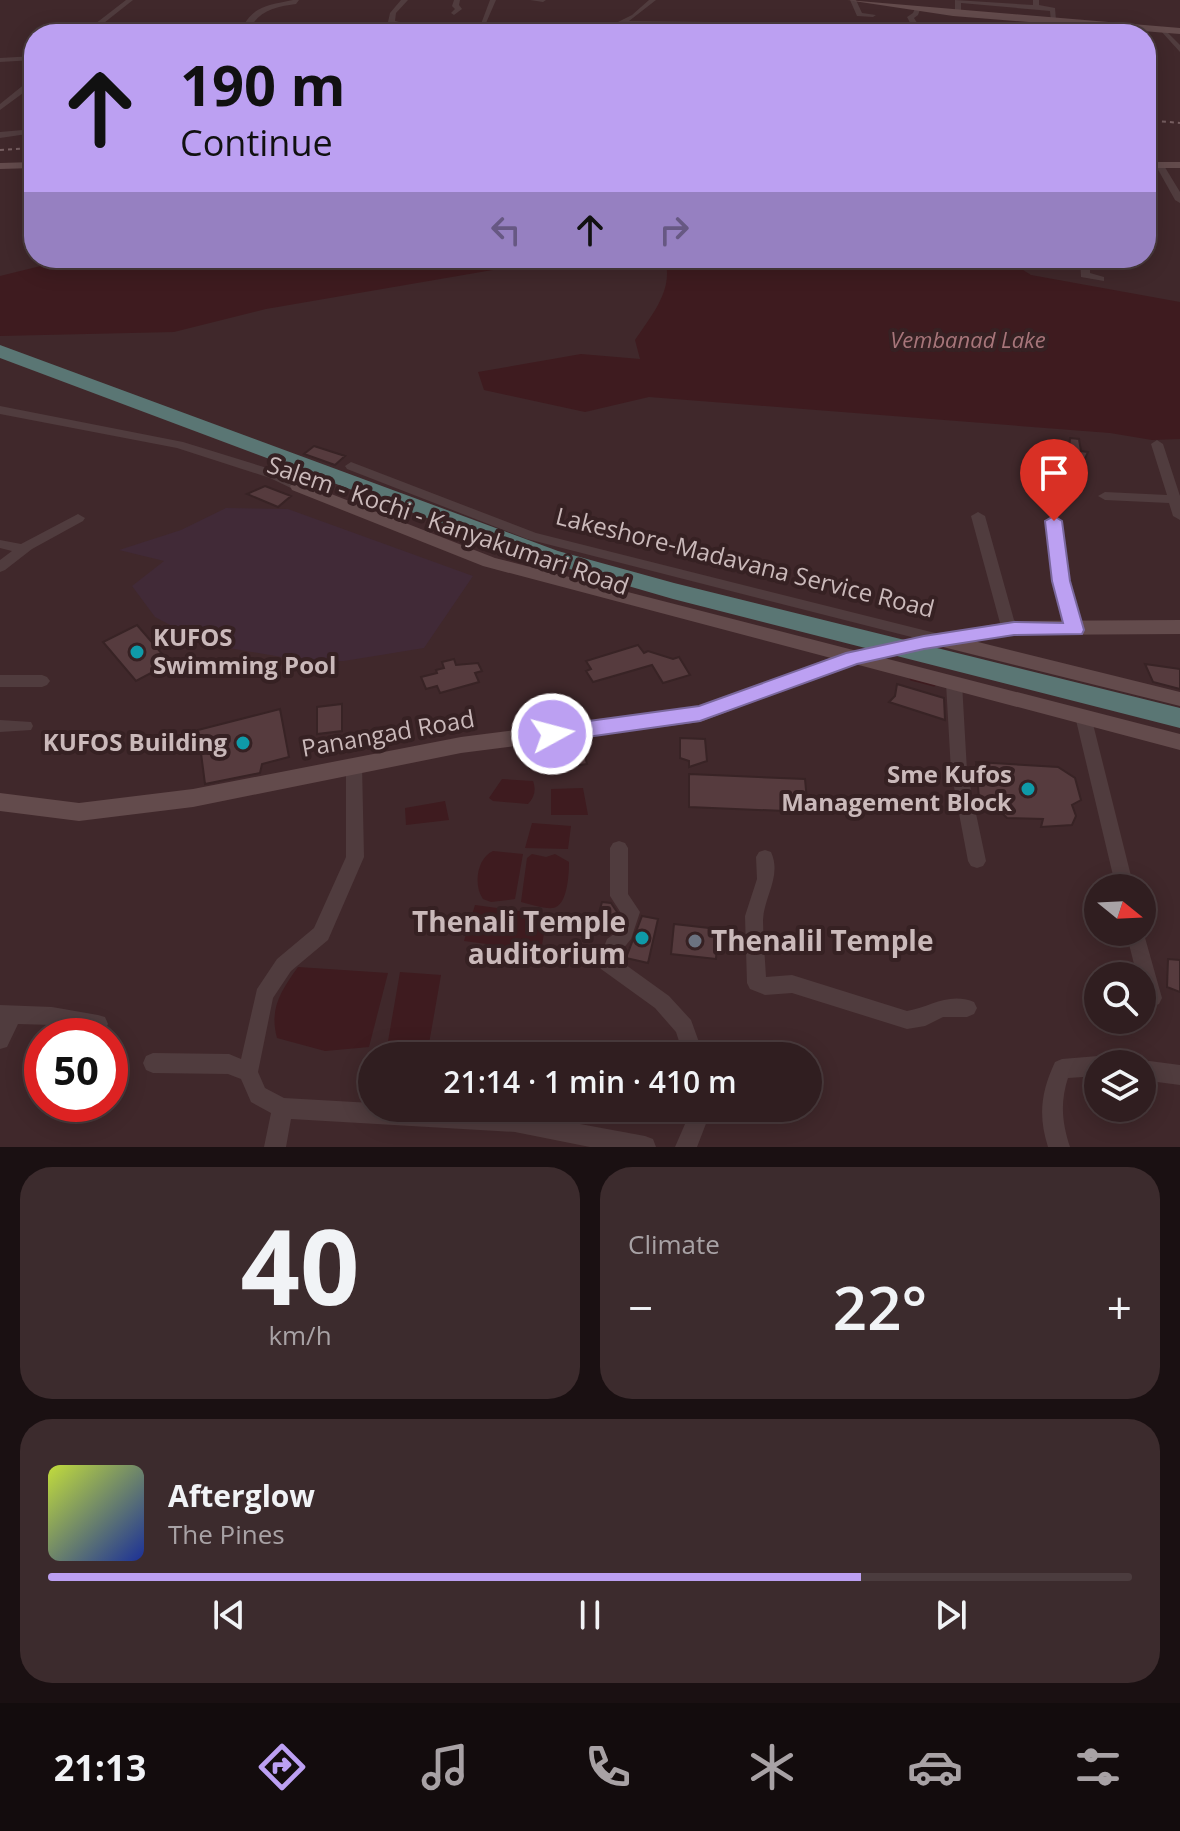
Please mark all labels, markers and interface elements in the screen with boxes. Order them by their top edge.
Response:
text: 190 m [180,46,346,122]
icon: ahead [48,56,152,160]
text: Continue [180,118,333,167]
icon: left [484,208,528,252]
icon: ahead [568,208,612,252]
icon: right [652,208,696,252]
water label: Vembanad Lake [890,324,1046,354]
pin [1020,439,1088,521]
street label: Salem - Kochi - Kanyakumari Road [263,447,634,602]
icon: arrive [1032,451,1076,495]
street label: Lakeshore-Madavana Service Road [553,498,938,625]
place label: KUFOS Swimming Pool [153,620,336,681]
marker: KUFOS Swimming Pool [128,643,146,661]
position arrow [510,692,594,776]
street label: Panangad Road [299,701,477,764]
place label: KUFOS Building [43,725,227,758]
marker: KUFOS Building [234,734,252,752]
place label: Sme Kufos Management Block [781,757,1012,818]
marker: Sme Kufos Management Block [1019,780,1037,798]
north arrow [1084,874,1156,946]
map controls [1084,874,1156,1122]
place label: Thenali Temple auditorium [412,902,626,972]
place label: Thenalil Temple [711,921,933,959]
marker: Thenali Temple auditorium [633,929,651,947]
marker: Thenalil Temple [686,932,704,950]
button: search [1084,962,1156,1034]
speed limit sign: 50 [24,1018,128,1122]
button: layers [1084,1050,1156,1122]
text: 21:14 · 1 min · 410 m [443,1061,737,1102]
text: 40 [241,1194,359,1335]
text: Climate [628,1226,720,1262]
text: 22° [833,1266,927,1348]
text: − [628,1277,653,1337]
text: + [1107,1277,1132,1337]
text: km/h [268,1317,332,1353]
text: Afterglow [168,1475,315,1516]
text: The Pines [168,1516,285,1552]
icon: previous [207,1593,251,1637]
icon: pause [568,1593,612,1637]
icon: next [929,1593,973,1637]
icon: directions [254,1739,310,1795]
icon: music [417,1739,473,1795]
icon: phone [580,1739,636,1795]
icon: climate [744,1739,800,1795]
icon: car [907,1739,963,1795]
icon: filters [1070,1739,1126,1795]
text: 21:13 [54,1743,146,1792]

